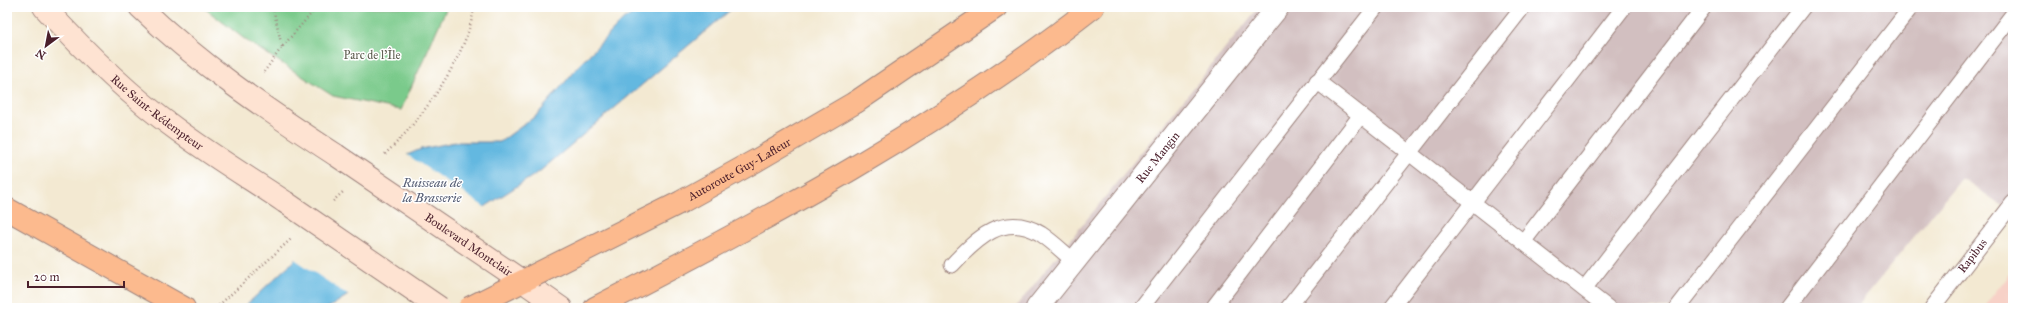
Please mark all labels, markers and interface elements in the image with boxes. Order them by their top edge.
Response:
north arrow [26,26,66,66]
text: N [33,46,48,62]
park label: Parc de l'Île [344,47,401,62]
street label: Rue Saint-Rédempteur [108,72,206,154]
street label: Rue Mangin [1133,128,1183,186]
street label: Autoroute Guy-Lafleur [685,134,794,204]
water label: Ruisseau de la Brasserie [401,175,463,206]
street label: Boulevard Montclair [422,210,515,280]
street label: Rapibus [1955,236,1990,276]
scale bar [28,263,124,289]
text: 20 m [34,270,60,284]

